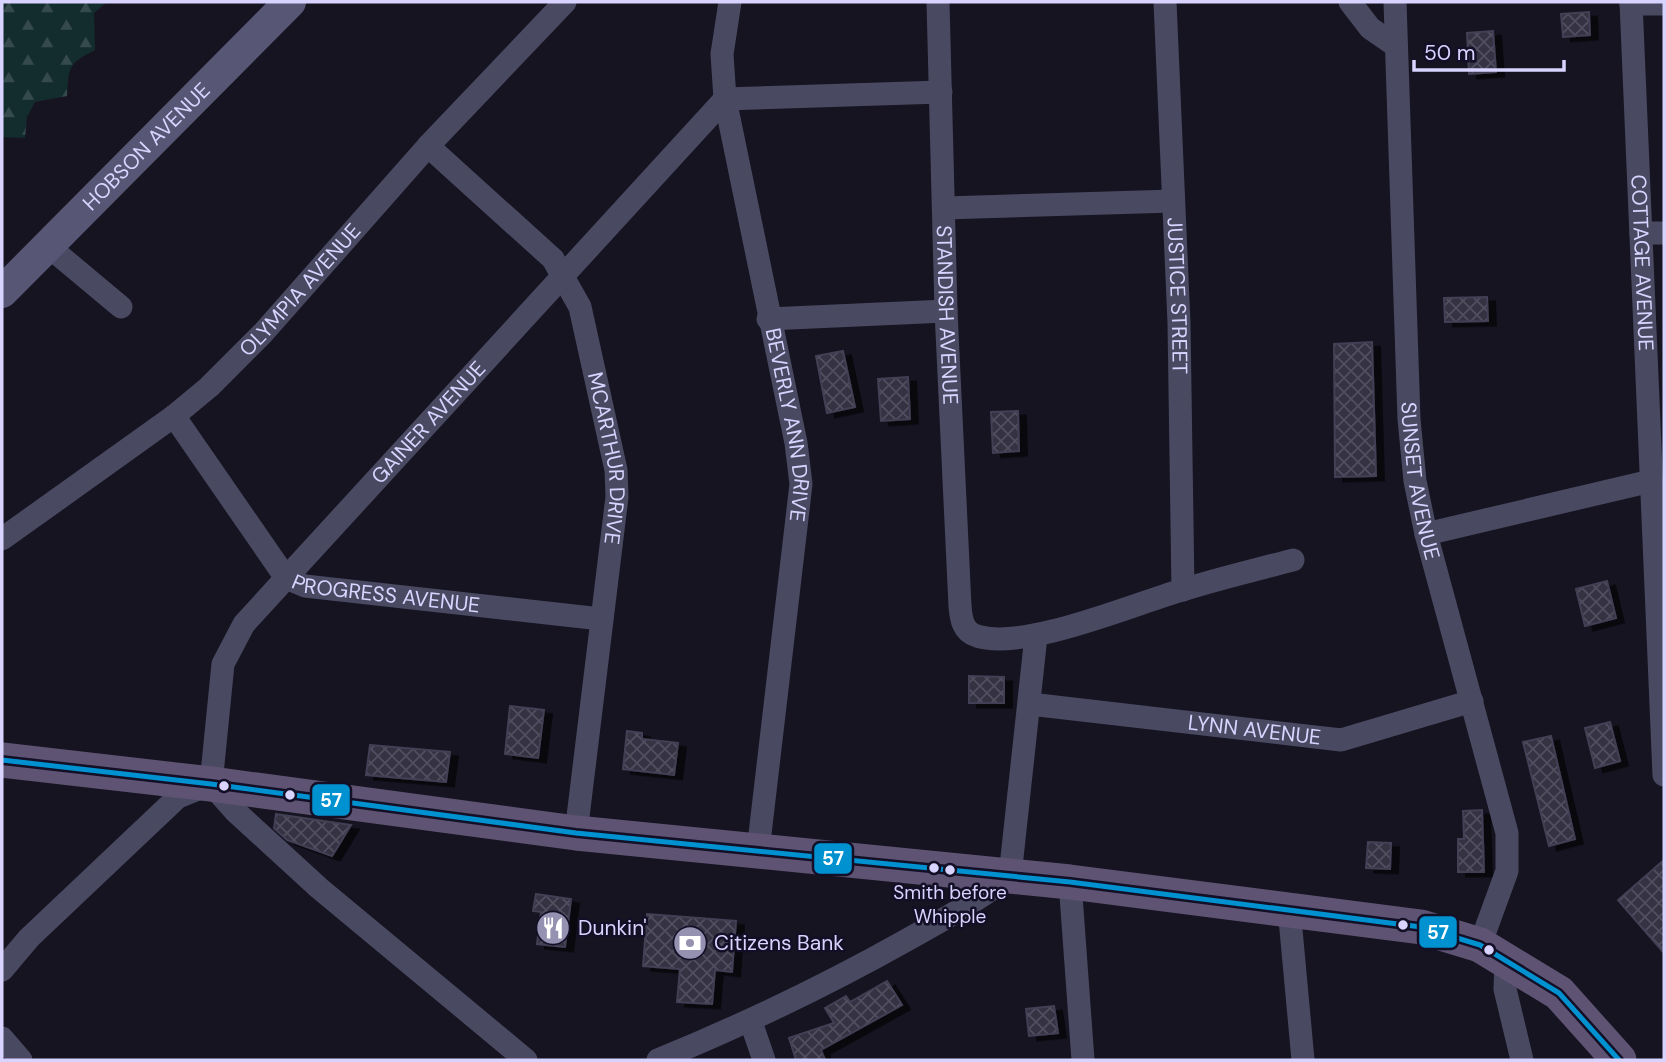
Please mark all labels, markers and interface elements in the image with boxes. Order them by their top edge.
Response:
scale bar [1414,28,1564,72]
text: 50 m [1424,39,1475,67]
street label: HOBSON AVENUE [77,76,216,217]
street label: COTTAGE AVENUE [1624,174,1660,352]
street label: JUSTICE STREET [1160,217,1194,375]
street label: OLYMPIA AVENUE [233,218,367,363]
street label: STANDISH AVENUE [930,225,964,405]
street label: BEVERLY ANN DRIVE [759,326,816,523]
street label: GAINER AVENUE [365,355,492,490]
street label: MCARTHUR DRIVE [581,370,631,546]
street label: SUNSET AVENUE [1394,401,1446,563]
street label: PROGRESS AVENUE [287,568,482,619]
street label: LYNN AVENUE [1186,708,1323,752]
unlabelled marker [217,779,231,793]
line badge: 57 [311,783,351,817]
unlabelled marker [283,788,297,802]
text: 57 [320,788,342,813]
line badge: 57 [813,842,853,875]
text: 57 [822,846,844,871]
unlabelled marker [927,861,941,875]
marker: Smith before Whipple [943,863,957,877]
place label: Smith before Whipple [893,880,1007,929]
restaurant icon: Dunkin' [534,909,572,947]
place label: Dunkin' [578,914,647,942]
line badge: 57 [1418,915,1458,949]
unlabelled marker [1396,918,1410,932]
text: 57 [1427,920,1449,945]
bank icon: Citizens Bank [671,924,709,962]
place label: Citizens Bank [714,929,844,957]
unlabelled marker [1482,943,1496,957]

